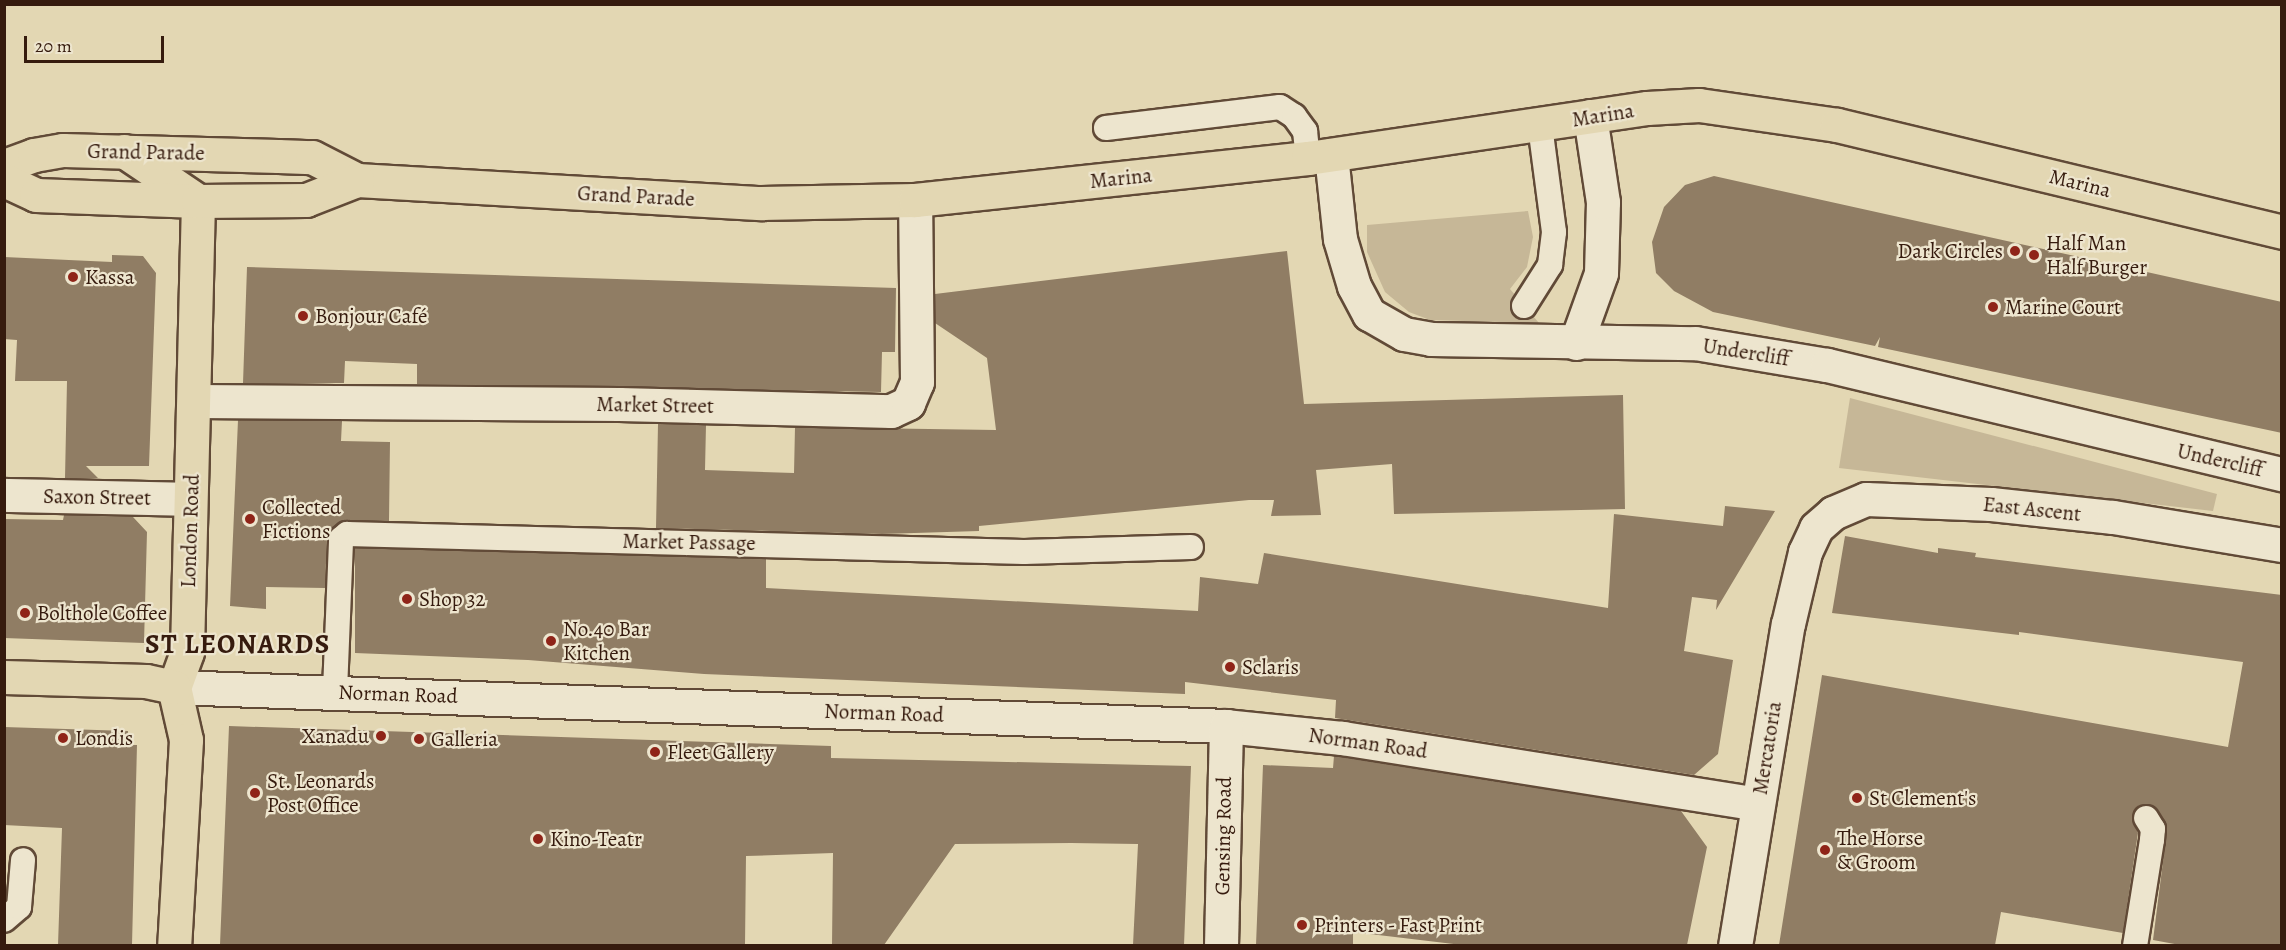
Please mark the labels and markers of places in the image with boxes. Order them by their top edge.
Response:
place label: Half Man Half Burger [2046,230,2147,280]
place label: Dark Circles [1897,238,2003,264]
marker: Dark Circles [2008,244,2022,258]
marker: Half Man Half Burger [2027,248,2041,262]
place label: Kassa [85,264,134,290]
marker: Kassa [66,270,80,284]
place label: Marine Court [2005,294,2121,320]
marker: Marine Court [1986,300,2000,314]
place label: Bonjour Café [315,303,427,329]
marker: Bonjour Café [296,309,310,323]
place label: Collected Fictions [262,494,341,544]
marker: Collected Fictions [243,512,257,526]
place label: Shop 32 [419,586,486,612]
marker: Shop 32 [400,592,414,606]
place label: Bolthole Coffee [37,600,167,626]
marker: Bolthole Coffee [18,606,32,620]
place label: No.40 Bar Kitchen [563,616,649,666]
marker: No.40 Bar Kitchen [544,634,558,648]
place label: Sclaris [1242,654,1299,680]
marker: Sclaris [1223,660,1237,674]
place label: Xanadu [302,723,369,749]
place label: Londis [75,725,133,751]
place label: Galleria [431,726,498,752]
marker: Xanadu [374,729,388,743]
marker: Londis [56,731,70,745]
marker: Galleria [412,732,426,746]
place label: Fleet Gallery [667,739,774,765]
marker: Fleet Gallery [648,745,662,759]
place label: St. Leonards Post Office [267,768,375,818]
place label: St Clement's [1869,785,1976,811]
marker: St. Leonards Post Office [248,786,262,800]
marker: St Clement's [1850,791,1864,805]
place label: The Horse & Groom [1837,825,1923,875]
place label: Kino-Teatr [550,826,642,852]
marker: Kino-Teatr [531,832,545,846]
marker: The Horse & Groom [1818,843,1832,857]
place label: Printers - Fast Print [1314,912,1483,938]
marker: Printers - Fast Print [1295,918,1309,932]

